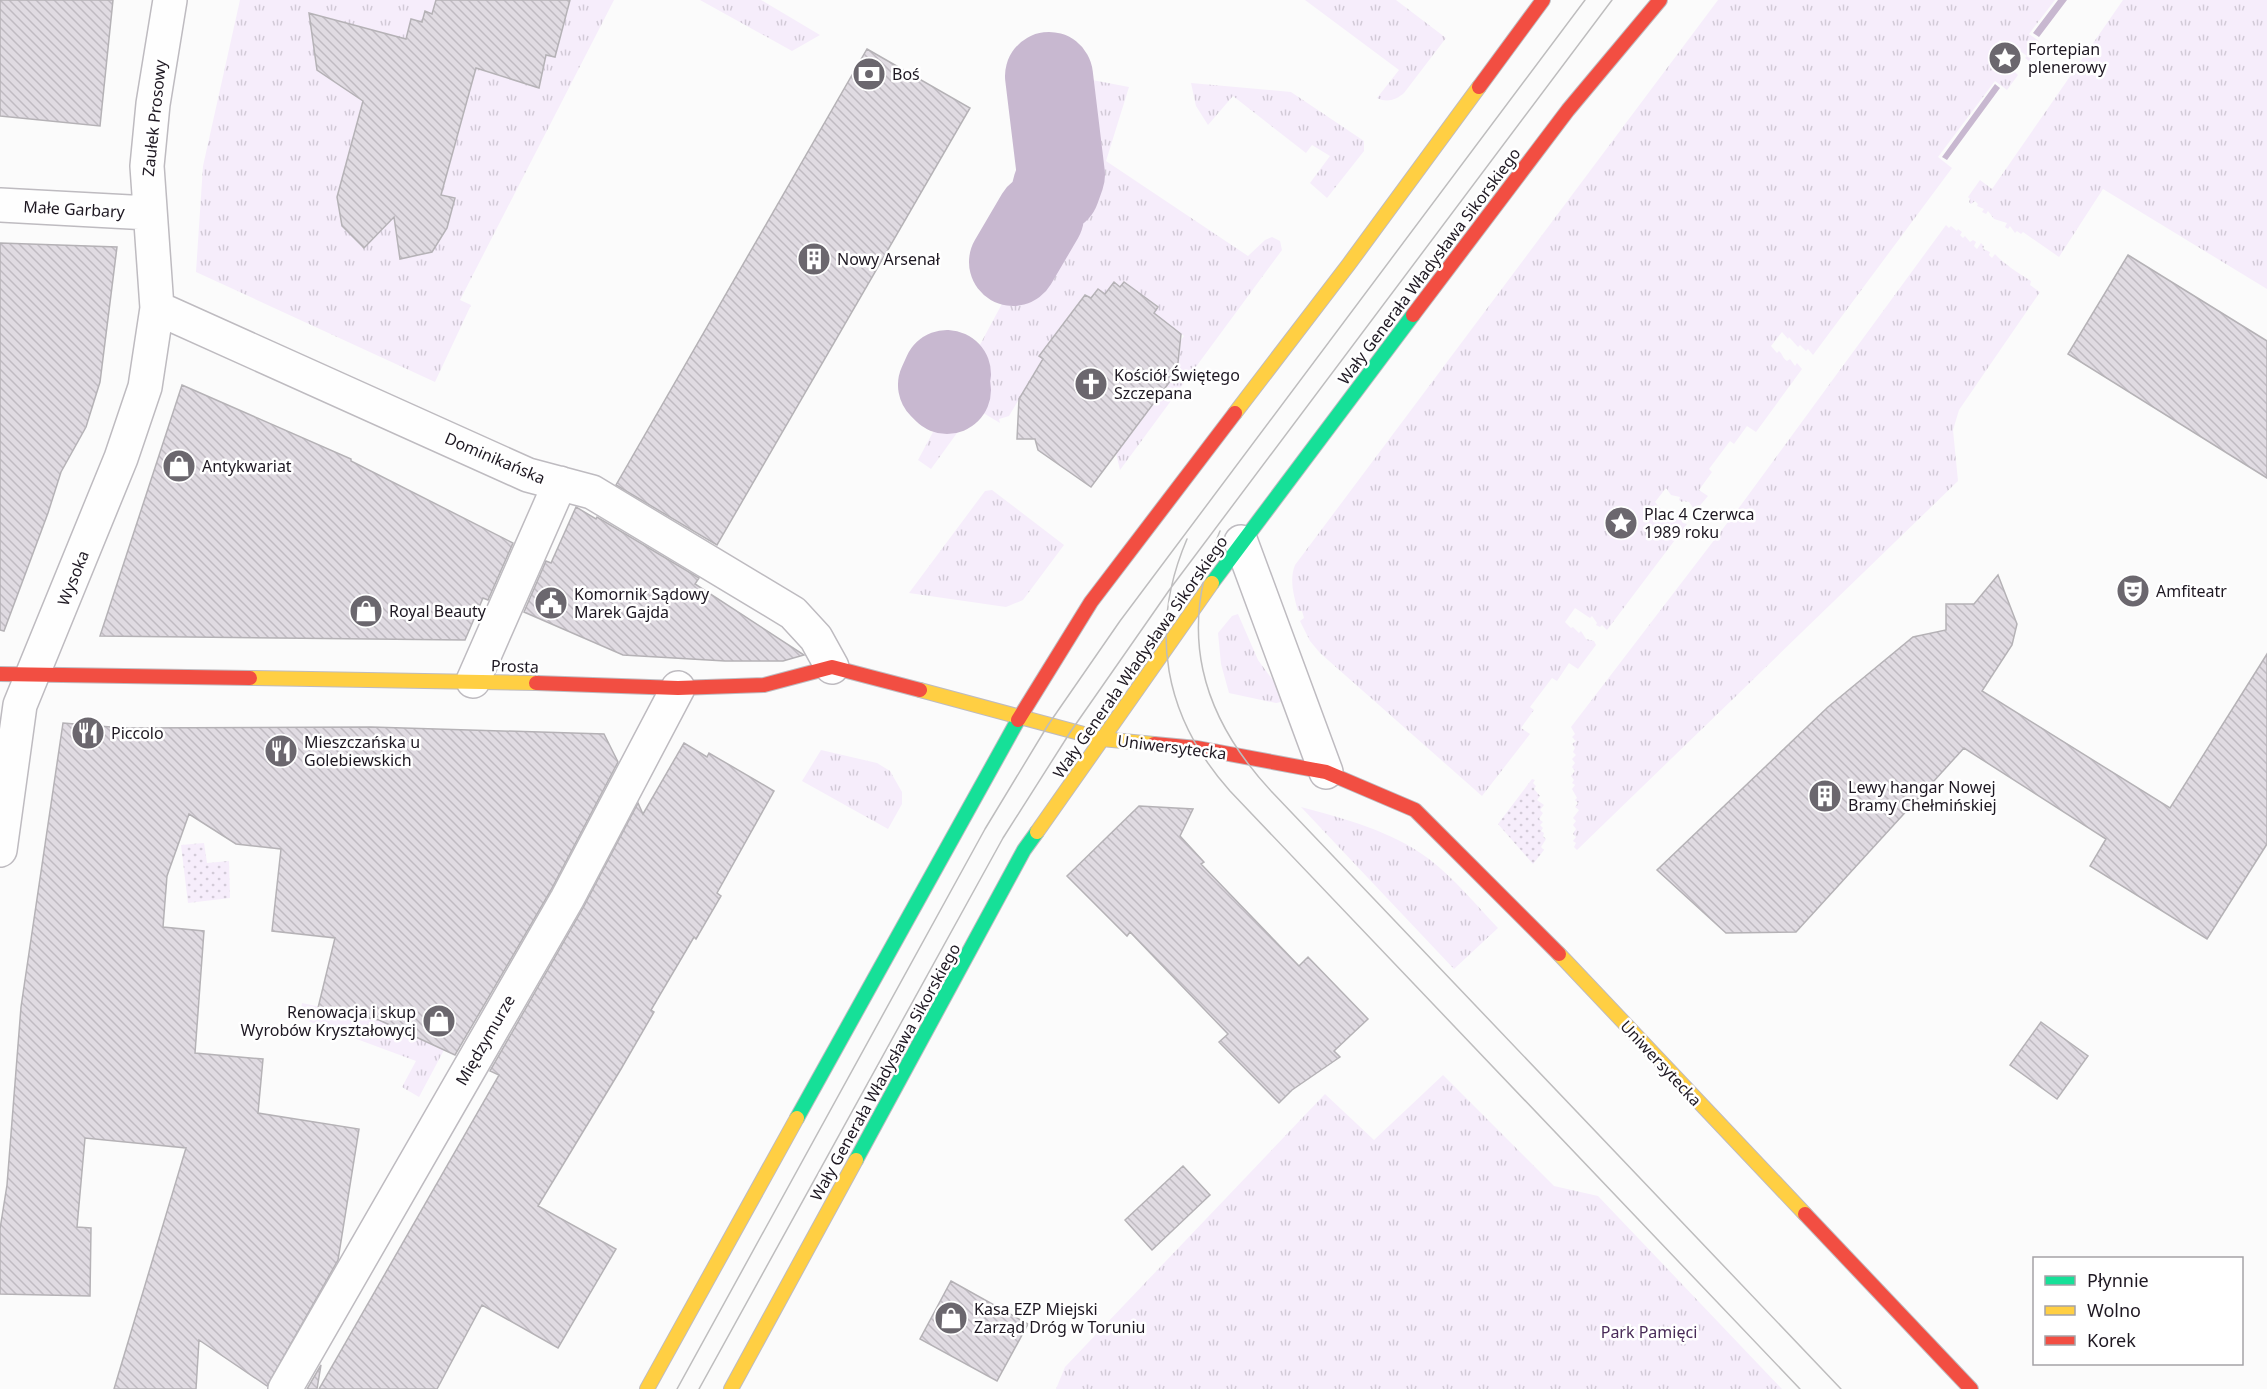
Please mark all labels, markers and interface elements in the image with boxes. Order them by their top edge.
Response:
place label: Fortepian plenerowy [2028,38,2107,78]
place icon: Fortepian plenerowy [1987,40,2023,76]
bank icon: Boś [851,56,887,92]
street label: Zaułek Prosowy [137,58,171,177]
place label: Boś [892,63,920,85]
street label: Wały Generała Władysława Sikorskiego [1333,143,1525,389]
street label: Małe Garbary [23,195,126,223]
building icon: Nowy Arsenał [796,241,832,277]
place label: Nowy Arsenał [837,248,941,270]
place label: Kościół Świętego Szczepana [1114,364,1240,404]
church icon: Kościół Świętego Szczepana [1073,366,1109,402]
street label: Dominikańska [441,427,549,489]
shop icon: Antykwariat [161,448,197,484]
place label: Antykwariat [202,455,292,477]
place label: Plac 4 Czerwca 1989 roku [1644,503,1754,543]
place icon: Plac 4 Czerwca 1989 roku [1603,505,1639,541]
street label: Wały Generała Władysława Sikorskiego [1047,531,1233,783]
street label: Wysoka [52,547,94,609]
theatre icon: Amfiteatr [2115,573,2151,609]
place label: Amfiteatr [2156,580,2227,602]
place label: Komornik Sądowy Marek Gajda [574,583,710,623]
public building icon: Komornik Sądowy Marek Gajda [533,585,569,621]
shop icon: Royal Beauty [348,593,384,629]
place label: Royal Beauty [389,600,487,622]
street label: Prosta [491,654,539,678]
restaurant icon: Piccolo [70,715,106,751]
place label: Piccolo [111,722,164,744]
street label: Uniwersytecka [1116,729,1228,765]
place label: Mieszczańska u Golebiewskich [304,731,420,771]
restaurant icon: Mieszczańska u Golebiewskich [263,733,299,769]
place label: Lewy hangar Nowej Bramy Chełmińskiej [1848,776,1997,816]
building icon: Lewy hangar Nowej Bramy Chełmińskiej [1807,778,1843,814]
street label: Wały Generała Władysława Sikorskiego [805,939,965,1205]
street label: Międzymurze [450,991,520,1089]
place label: Renowacja i skup Wyrobów Kryształowycj [240,1001,416,1041]
shop icon: Renowacja i skup Wyrobów Kryształowycj [421,1003,457,1039]
street label: Uniwersytecka [1616,1015,1706,1111]
legend [2033,1257,2243,1365]
text: Płynnie [2087,1268,2149,1292]
place label: Kasa EZP Miejski Zarząd Dróg w Toruniu [974,1298,1145,1338]
text: Wolno [2087,1298,2141,1322]
shop icon: Kasa EZP Miejski Zarząd Dróg w Toruniu [933,1300,969,1336]
park label: Park Pamięci [1601,1321,1697,1343]
text: Korek [2087,1328,2136,1352]

